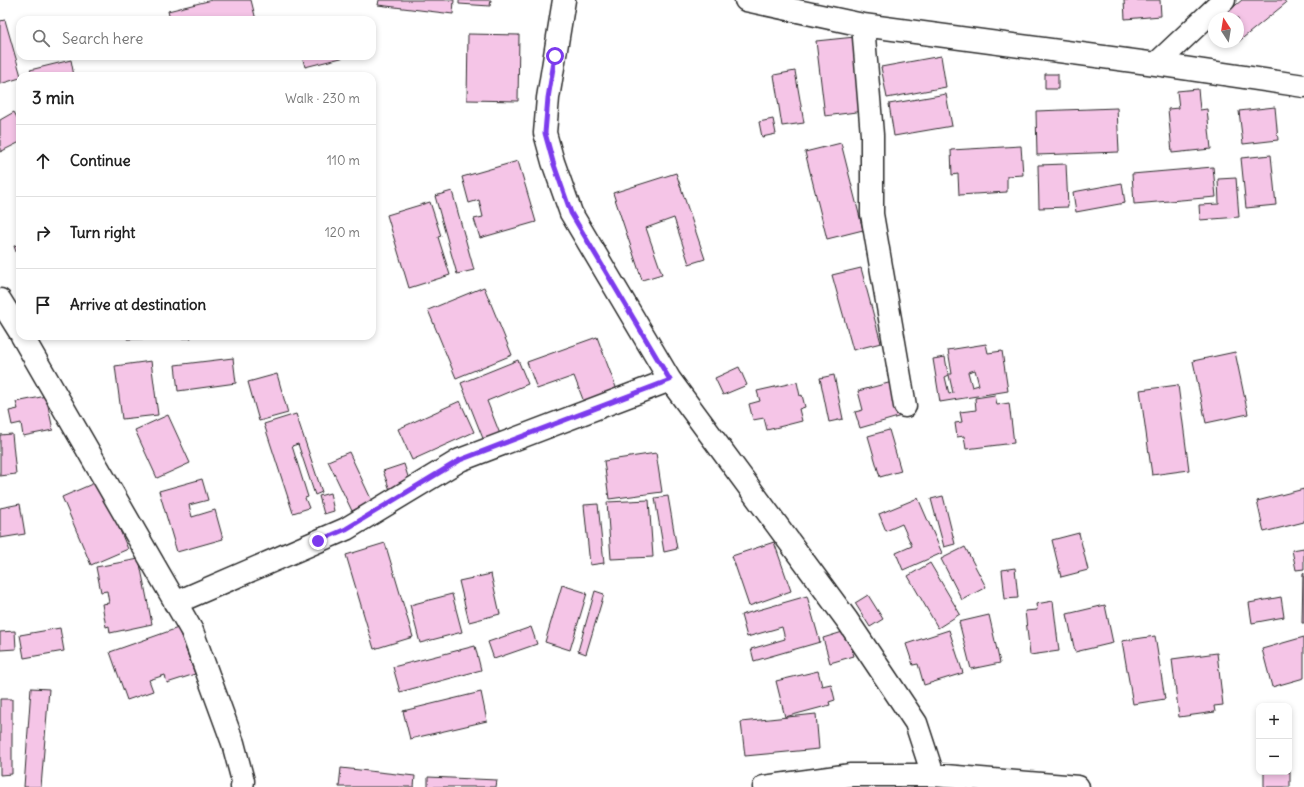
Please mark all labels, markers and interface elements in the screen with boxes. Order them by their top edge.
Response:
north arrow [1208,12,1244,48]
search box [16,16,376,60]
icon: search [30,27,52,49]
text: Search here [62,29,143,48]
route start [546,47,564,65]
text: 3 min [32,87,74,109]
text: Walk · 230 m [285,90,360,107]
icon: ahead [32,150,54,172]
text: Continue [70,151,131,170]
text: 110 m [327,152,360,169]
icon: right [32,222,54,244]
text: Turn right [70,223,135,242]
text: 120 m [325,224,360,241]
icon: arrive [32,294,54,316]
text: Arrive at destination [70,295,206,314]
route end [309,532,327,550]
map controls [1256,703,1292,775]
button: + [1256,703,1292,739]
button: − [1256,739,1292,775]

